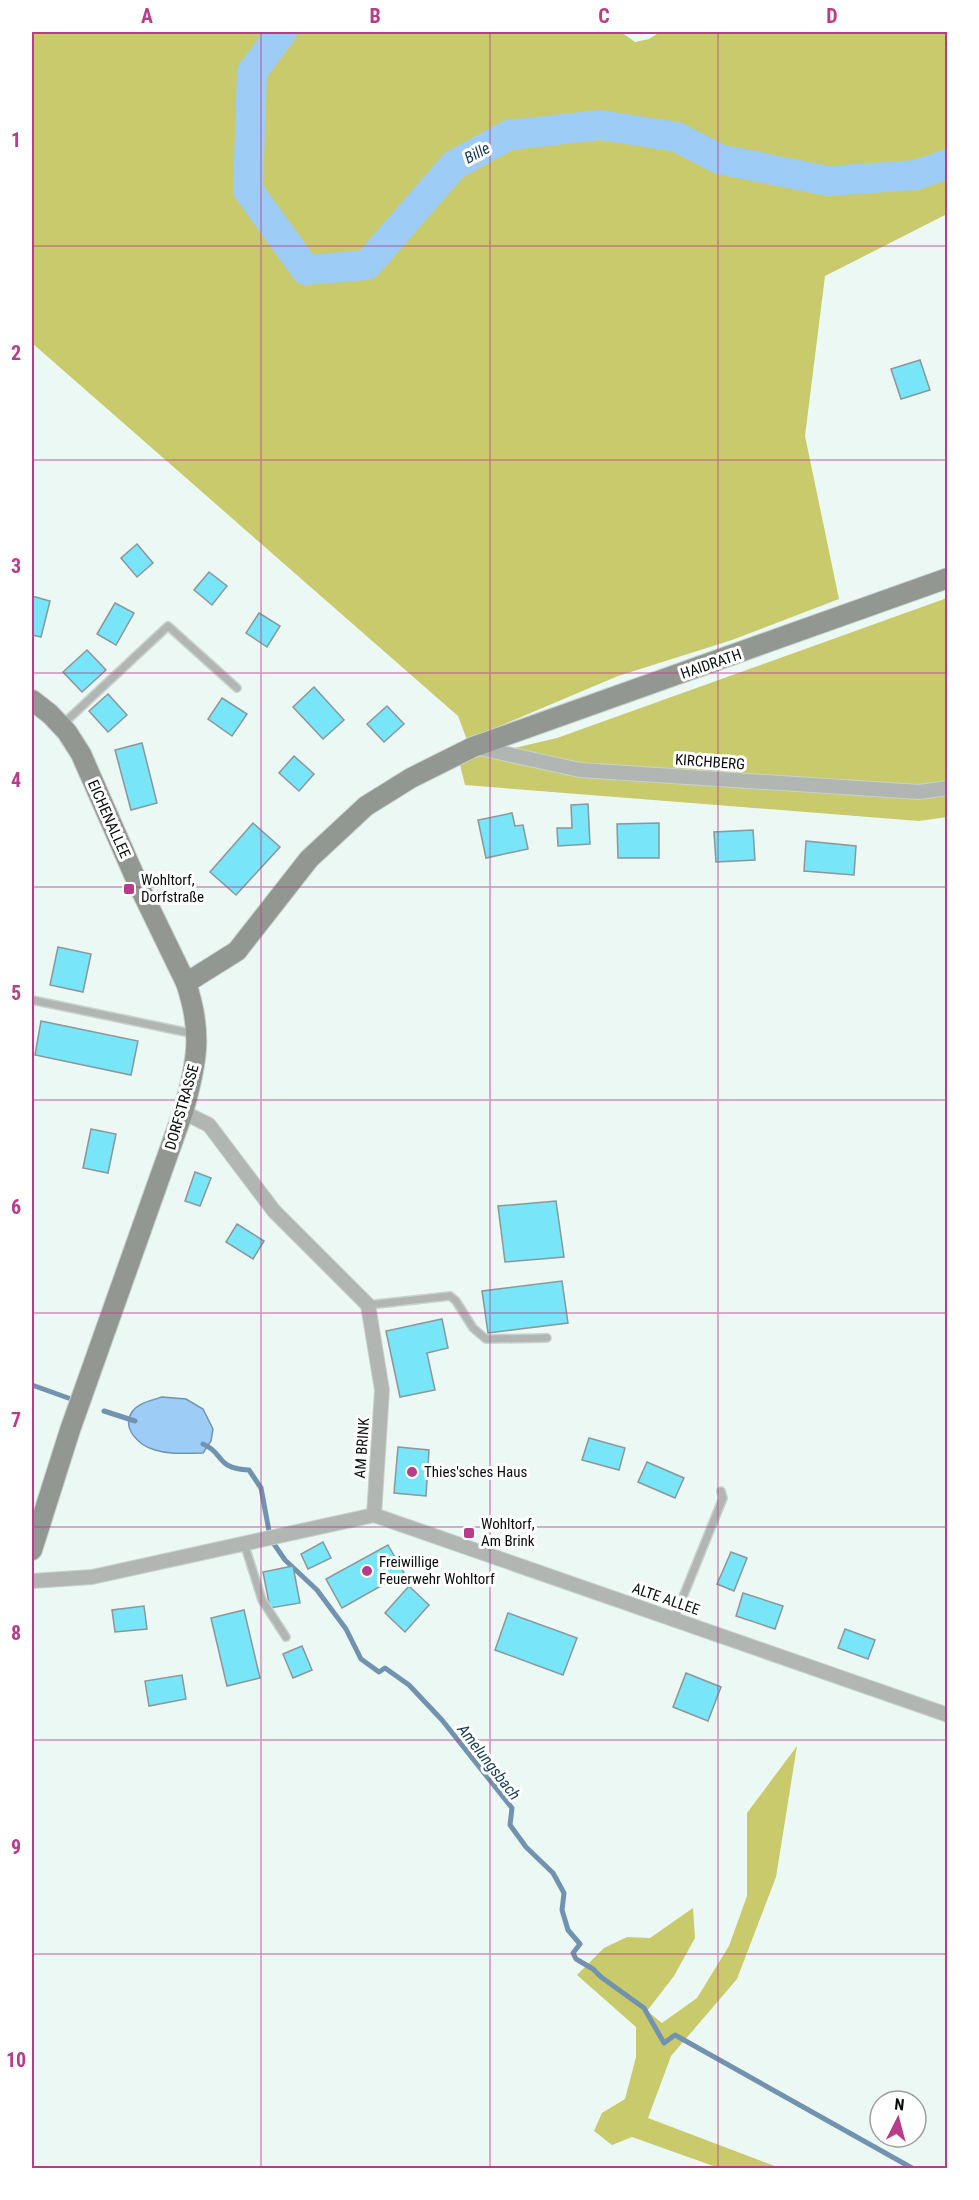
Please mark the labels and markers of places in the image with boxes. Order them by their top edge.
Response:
place label: Wohltorf, Dorfstraße [141,871,204,906]
marker: Wohltorf, Dorfstraße [122,882,136,896]
place label: Thies'sches Haus [424,1463,527,1481]
marker: Thies'sches Haus [405,1465,419,1479]
place label: Wohltorf, Am Brink [481,1515,535,1550]
marker: Wohltorf, Am Brink [462,1526,476,1540]
place label: Freiwillige Feuerwehr Wohltorf [379,1553,495,1588]
marker: Freiwillige Feuerwehr Wohltorf [360,1564,374,1578]

